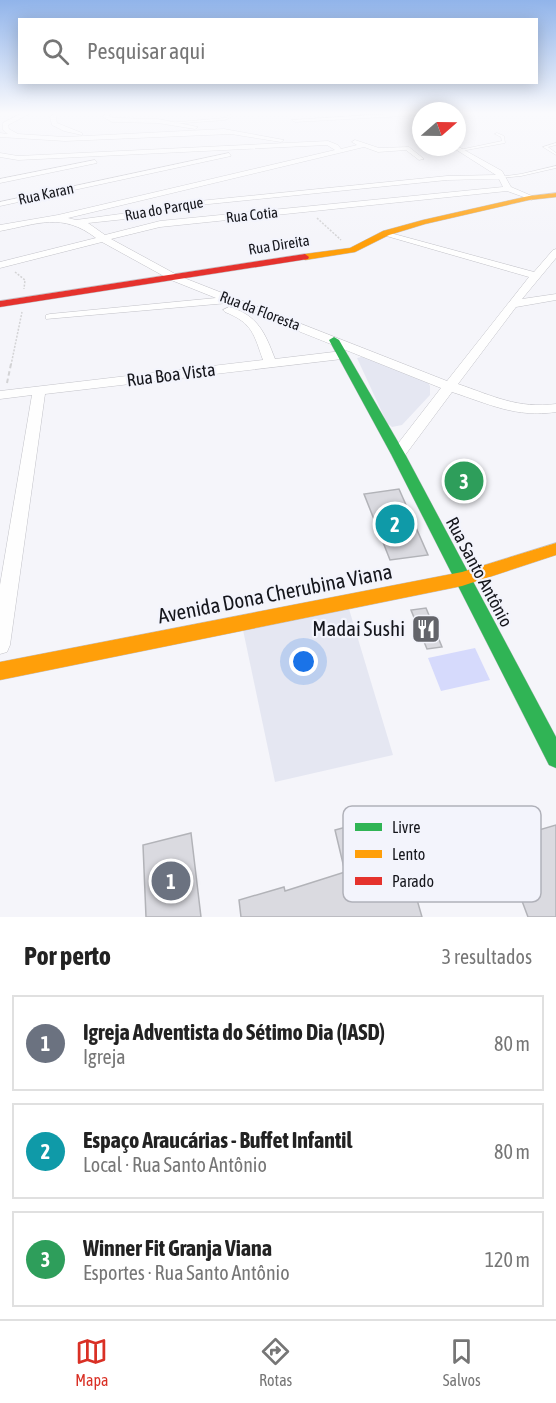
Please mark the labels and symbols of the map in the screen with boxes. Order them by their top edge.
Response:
north arrow [412,102,466,156]
street label: Rua Karan [17,179,75,208]
street label: Rua do Parque [123,193,205,224]
street label: Rua Cotia [225,203,279,226]
street label: Rua Direita [247,231,311,258]
street label: Rua da Floresta [218,287,303,334]
street label: Rua Boa Vista [125,359,217,390]
pin: 3 [444,458,484,504]
pin: 2 [376,502,414,546]
street label: Rua Santo Antônio [442,513,517,630]
street label: Avenida Dona Cherubina Viana [156,559,394,628]
restaurant icon: Madai Sushi [410,613,442,645]
place label: Madai Sushi [312,616,405,640]
your location [289,647,318,676]
legend [343,806,541,902]
text: Livre [392,818,420,836]
text: Lento [392,845,425,863]
pin: 1 [152,858,190,904]
text: Parado [392,872,434,890]

